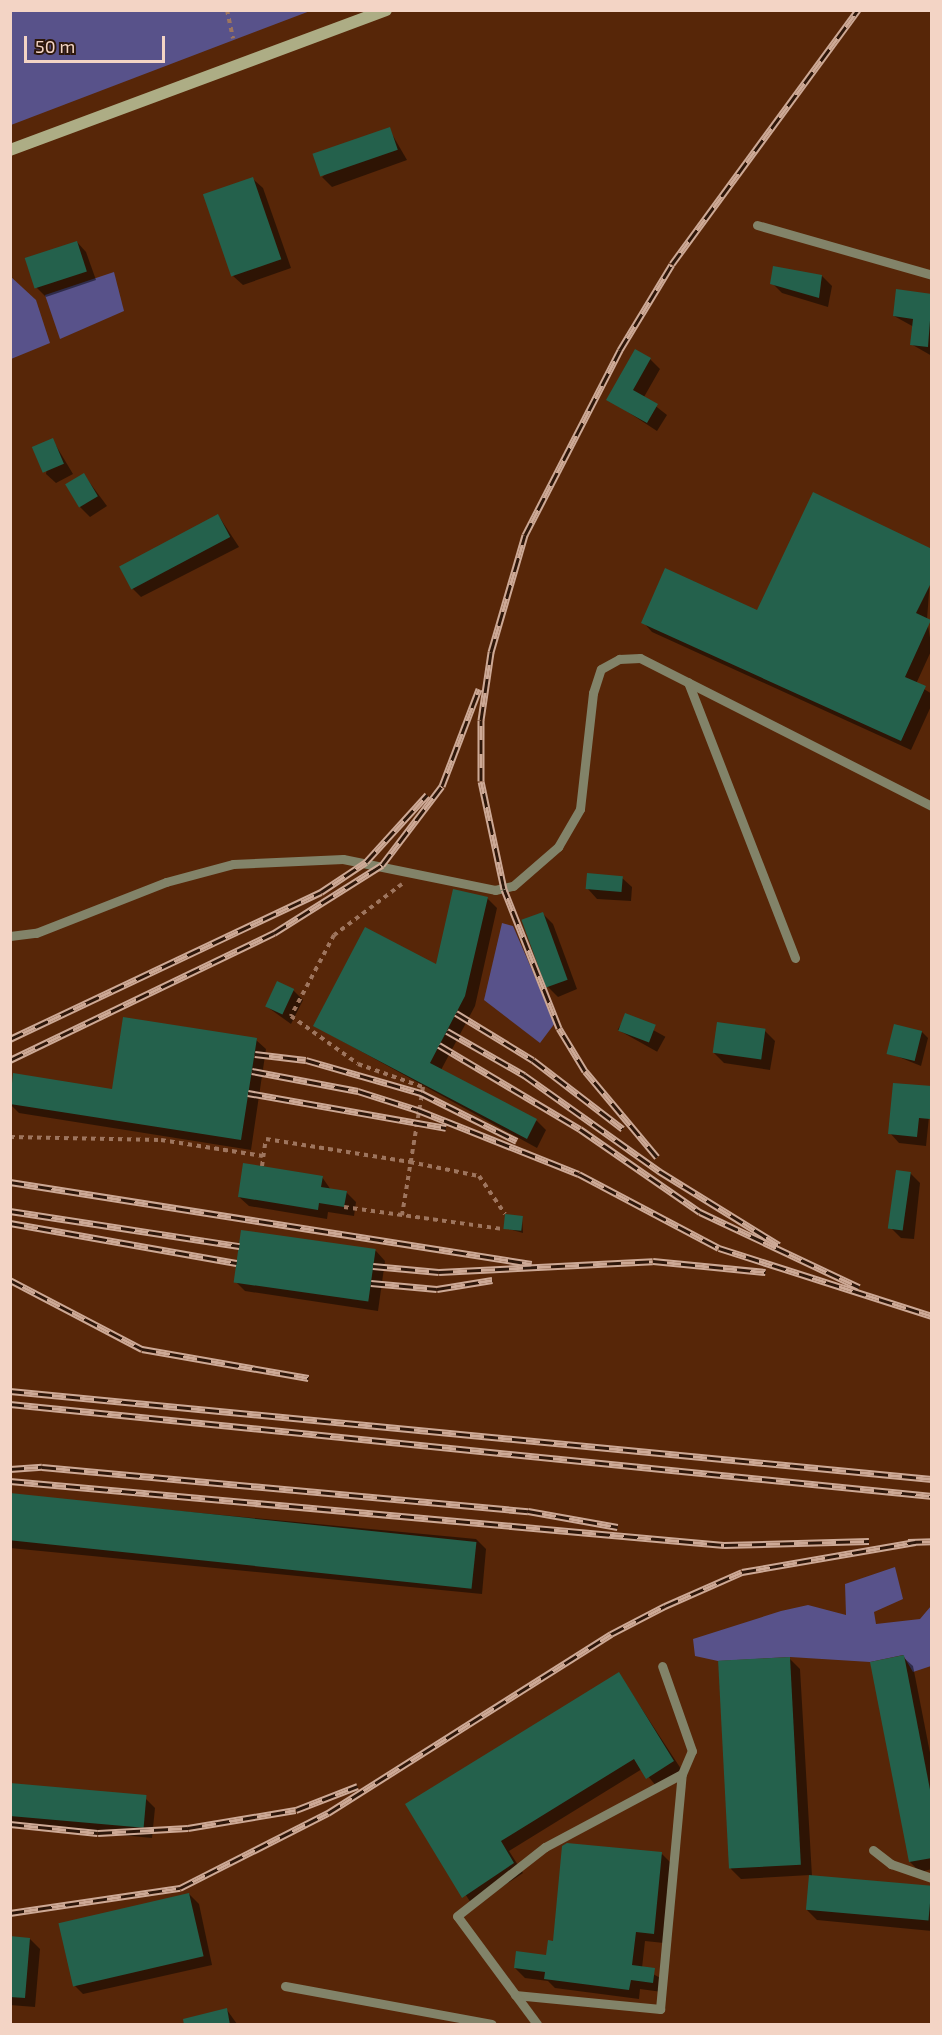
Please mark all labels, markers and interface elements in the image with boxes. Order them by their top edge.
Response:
scale bar [27,24,168,62]
text: 50 m [35,35,75,57]

